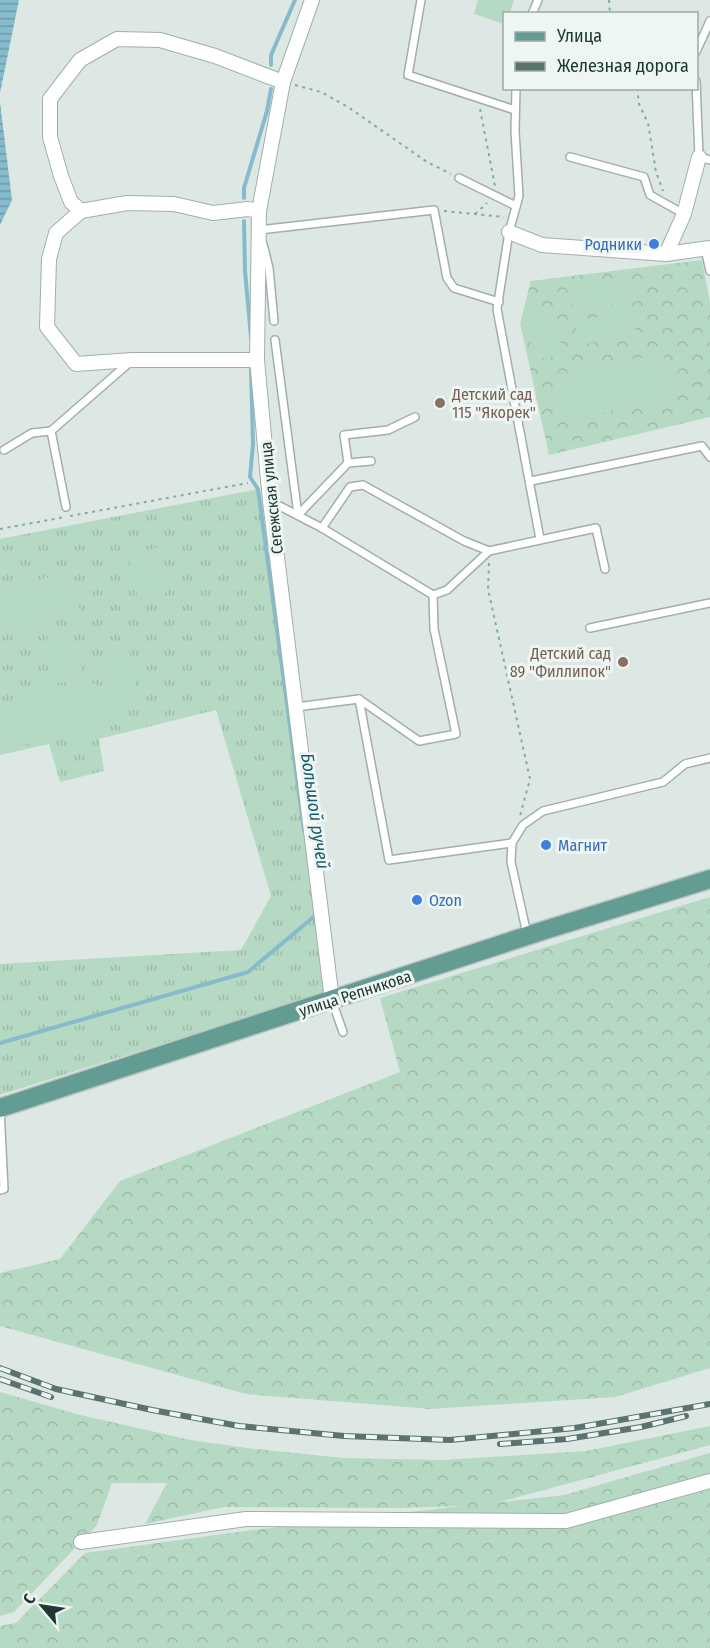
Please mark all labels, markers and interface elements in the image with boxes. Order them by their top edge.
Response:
legend [503,12,698,90]
text: Улица [556,25,602,47]
text: Железная дорога [557,55,689,77]
place label: Родники [585,235,642,254]
marker: Родники [647,237,661,251]
place label: Детский сад 115 "Якорек" [451,385,536,422]
marker: Детский сад 115 "Якорек" [433,396,447,410]
street label: Сегежская улица [256,441,287,555]
place label: Детский сад 89 "Филлипок" [510,644,611,681]
marker: Детский сад 89 "Филлипок" [616,655,630,669]
water label: Большой ручей [296,752,334,870]
place label: Магнит [558,836,608,855]
marker: Магнит [539,838,553,852]
place label: Ozon [429,891,462,910]
marker: Ozon [410,893,424,907]
street label: улица Репникова [297,966,414,1021]
north arrow [12,1576,72,1636]
text: С [19,1590,40,1607]

